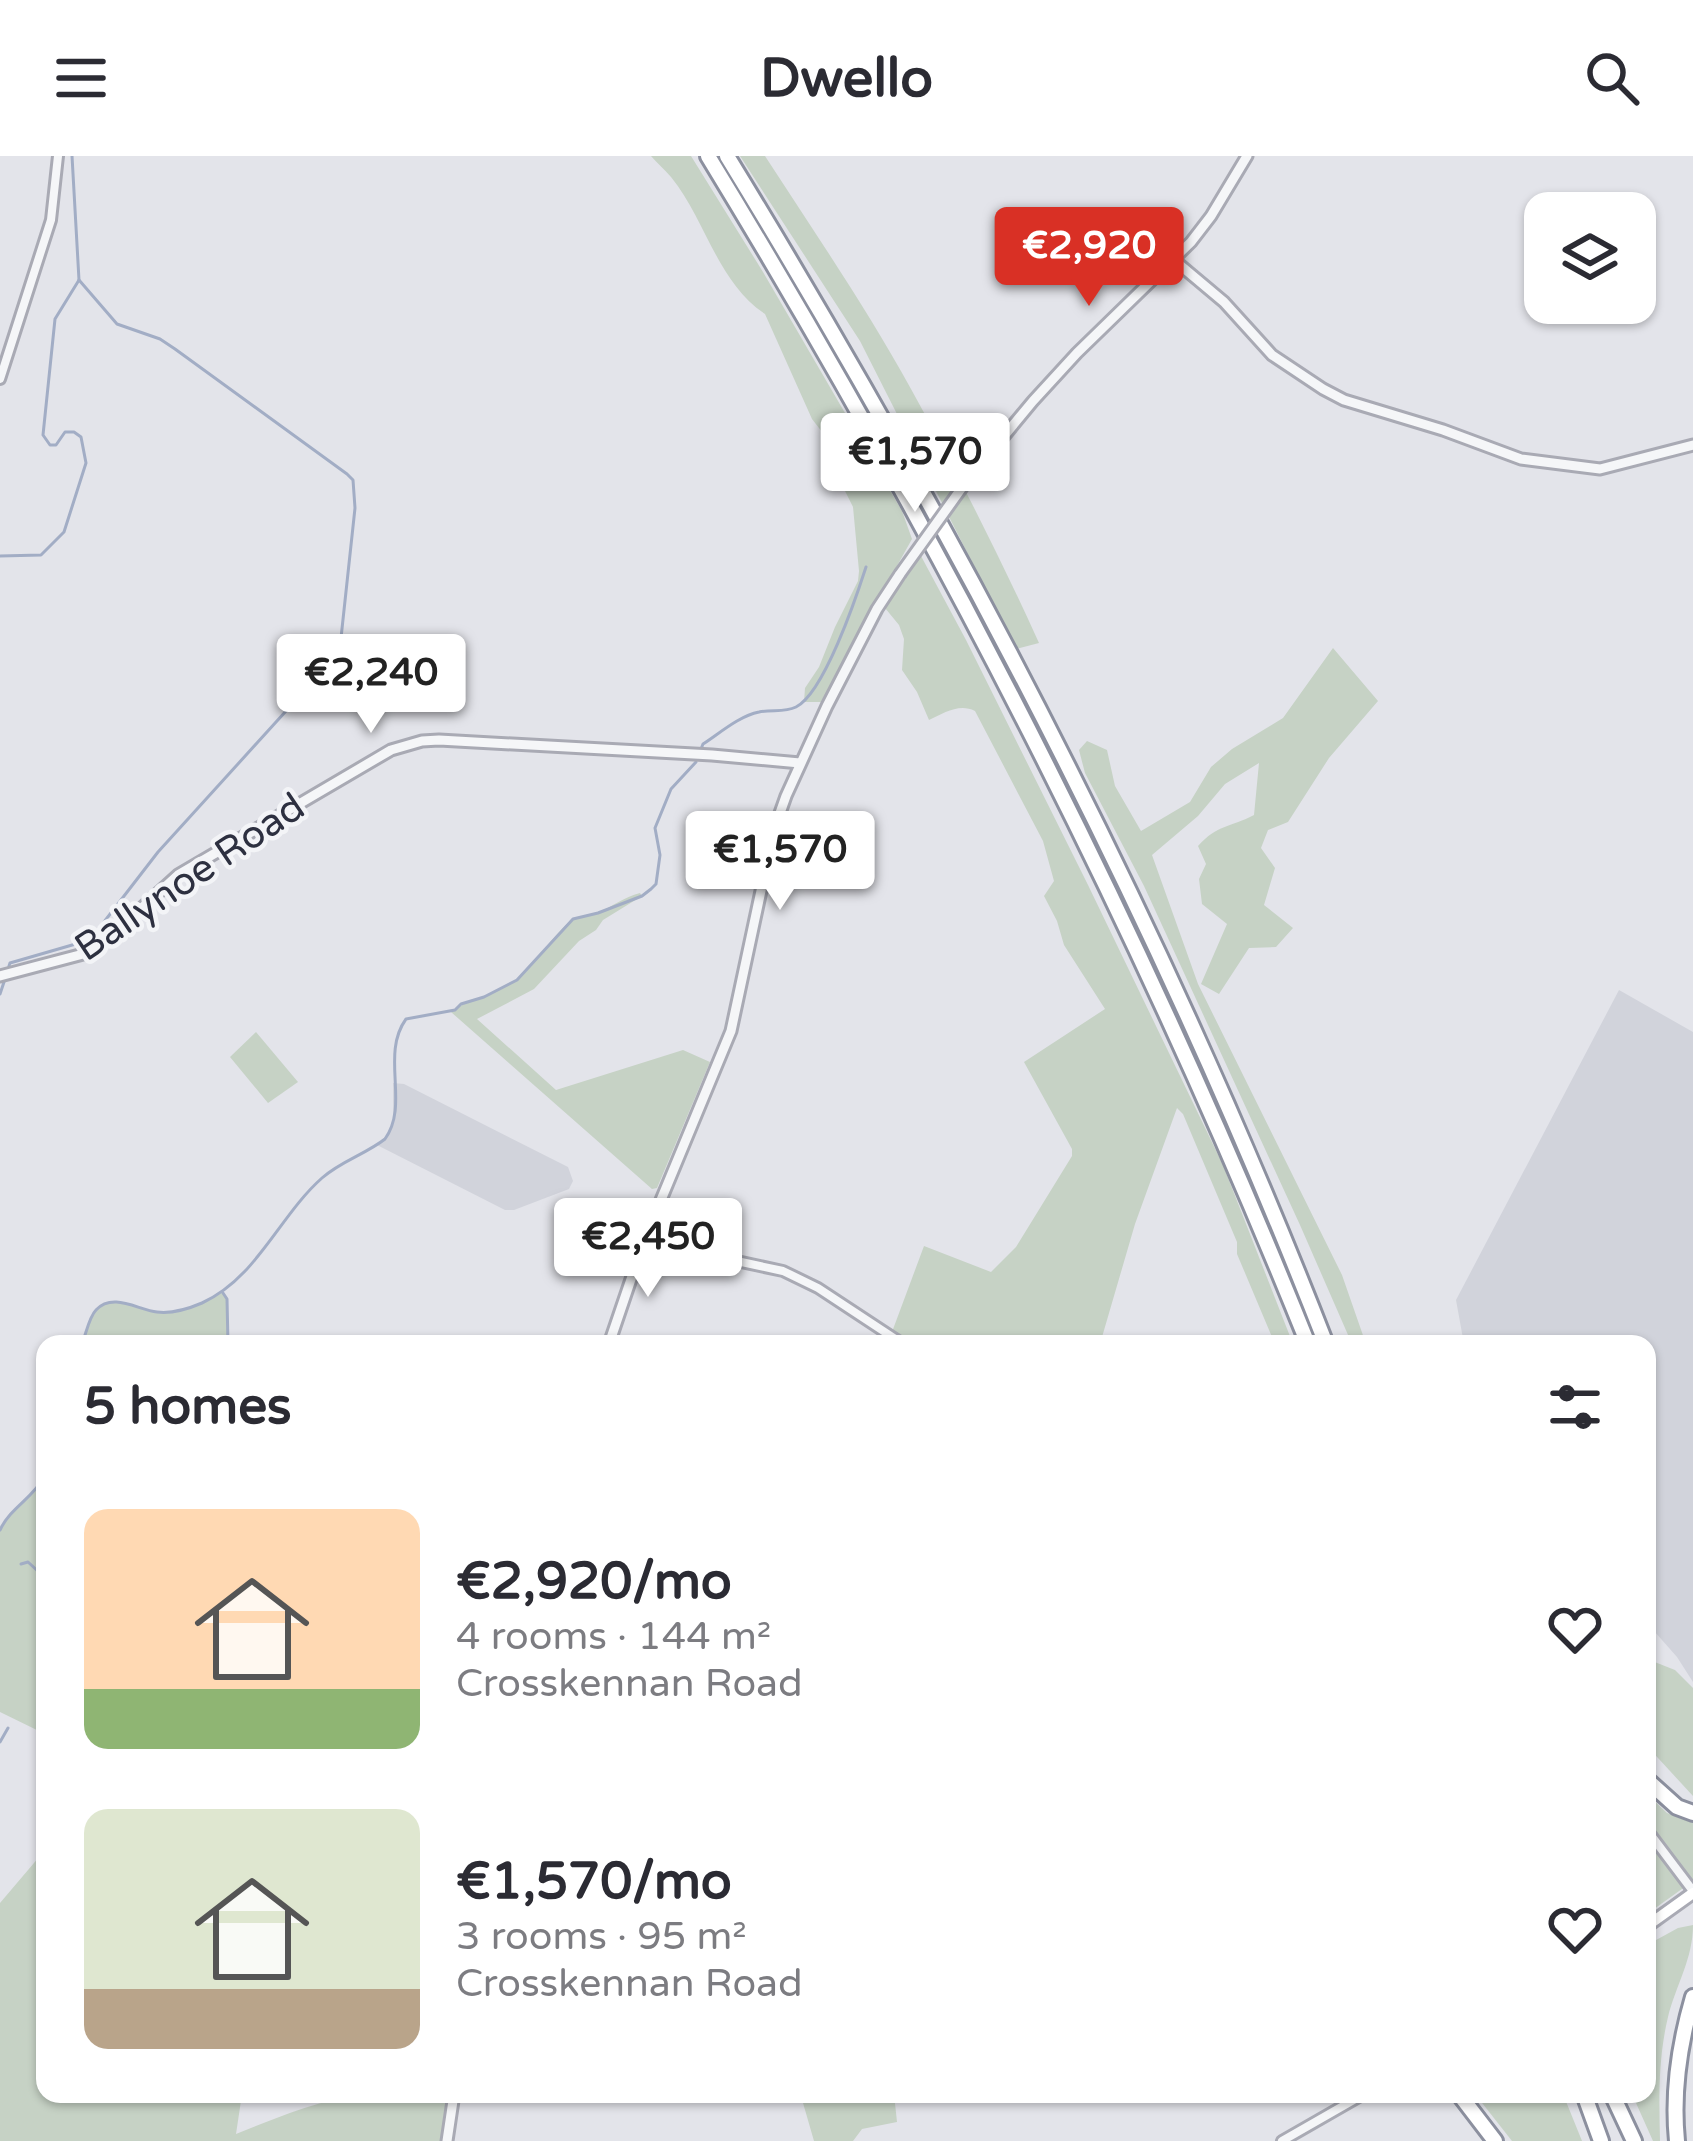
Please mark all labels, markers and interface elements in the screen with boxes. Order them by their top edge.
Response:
icon: menu [48,45,114,111]
icon: search [1579,45,1645,111]
text: Dwello [760,46,933,111]
map controls [1524,192,1656,324]
button: layers [1524,192,1656,324]
pin: €2,920 [991,207,1187,309]
text: €2,920 [1022,222,1156,269]
pin: €1,570 [817,413,1013,515]
text: €1,570 [848,428,982,475]
pin: €2,240 [273,634,469,736]
text: €2,240 [304,649,438,696]
street label: Ballynoe Road [66,783,314,971]
pin: €1,570 [682,811,878,913]
text: €1,570 [713,826,847,873]
pin: €2,450 [550,1198,746,1300]
text: €2,450 [581,1213,715,1260]
icon: filters [1542,1374,1608,1440]
text: 5 homes [84,1376,292,1438]
text: €2,920/mo [456,1551,732,1613]
icon: home [180,1557,324,1701]
icon: heart [1542,1596,1608,1662]
text: 4 rooms · 144 m² [456,1613,771,1660]
text: Crosskennan Road [456,1660,803,1707]
text: €1,570/mo [456,1851,732,1913]
icon: home [180,1857,324,2001]
icon: heart [1542,1896,1608,1962]
text: 3 rooms · 95 m² [456,1913,747,1960]
text: Crosskennan Road [456,1960,803,2007]

